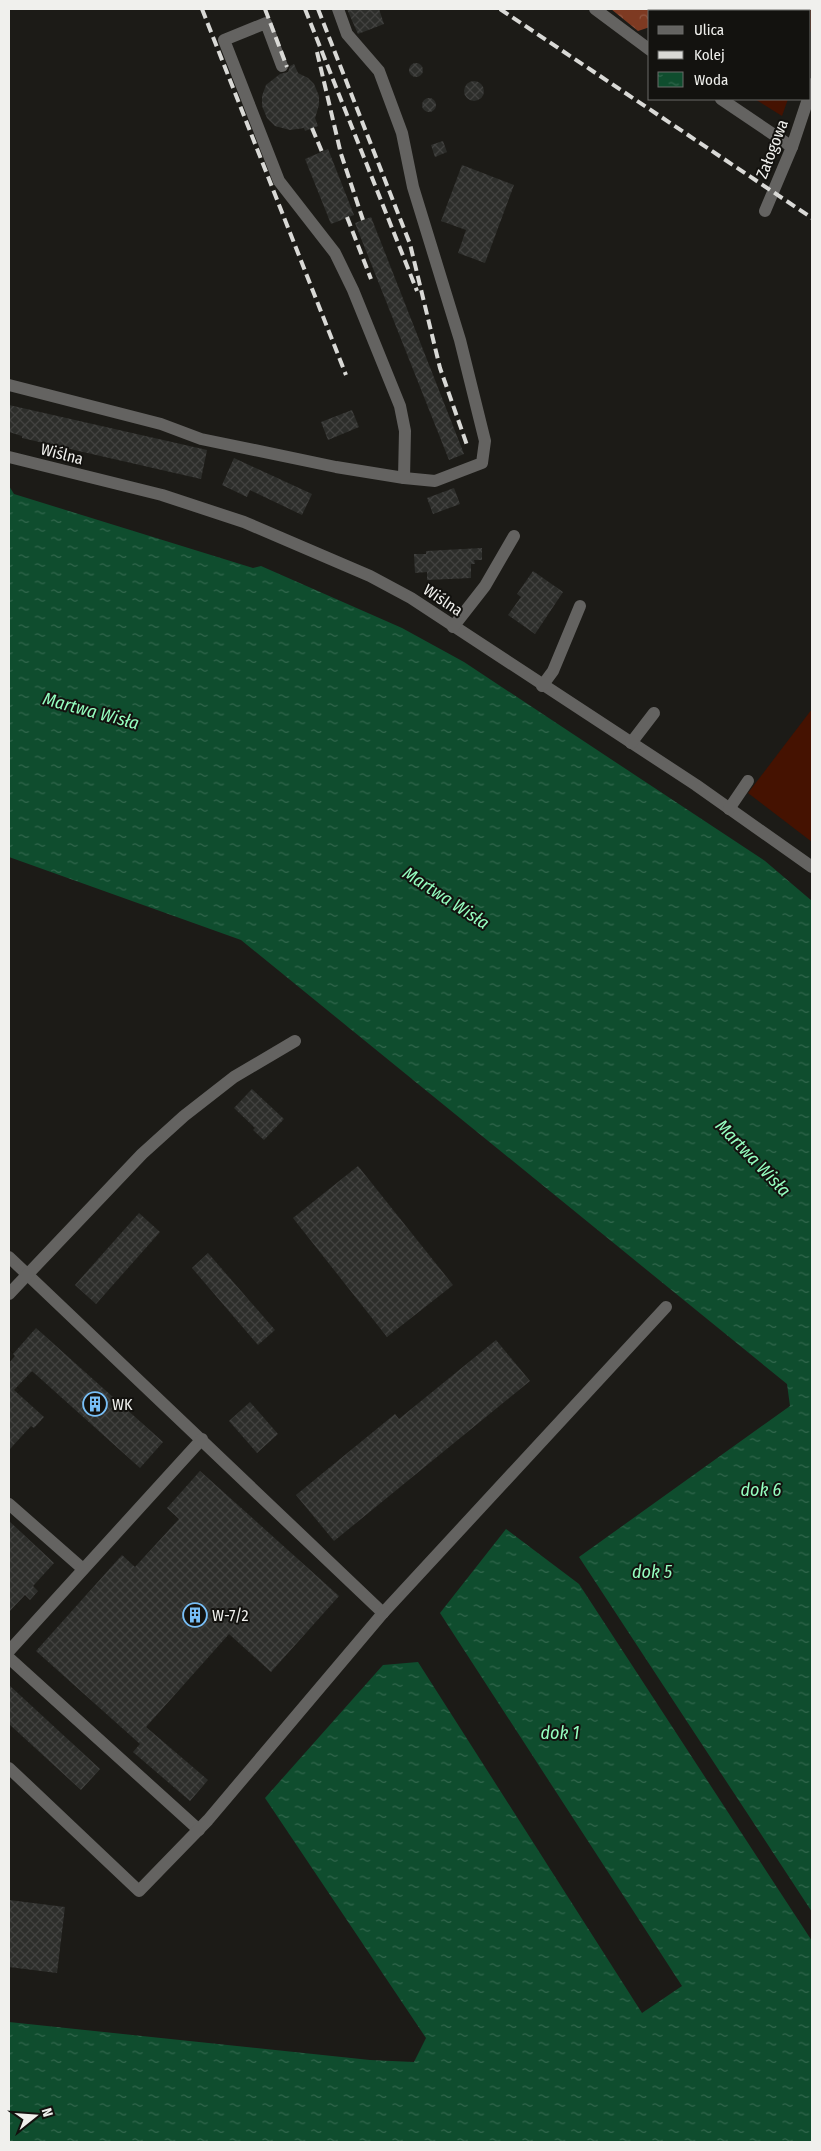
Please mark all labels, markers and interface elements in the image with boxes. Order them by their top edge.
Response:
legend [648,10,811,100]
text: Ulica [694,21,724,39]
text: Kolej [694,46,725,64]
text: Woda [694,71,728,89]
street label: Załogowa [752,117,792,181]
street label: Wiślna [39,440,85,468]
street label: Wiślna [420,580,466,620]
water label: Martwa Wisła [40,688,142,734]
water label: Martwa Wisła [399,862,493,934]
water label: Martwa Wisła [711,1115,795,1201]
building icon: WK [82,1391,108,1417]
place label: WK [112,1395,133,1414]
water label: dok 6 [741,1479,782,1501]
water label: dok 5 [632,1561,673,1583]
building icon: W-7/2 [182,1602,208,1628]
place label: W-7/2 [212,1606,249,1625]
water label: dok 1 [540,1722,580,1744]
north arrow [10,2091,60,2141]
text: N [38,2106,56,2119]

